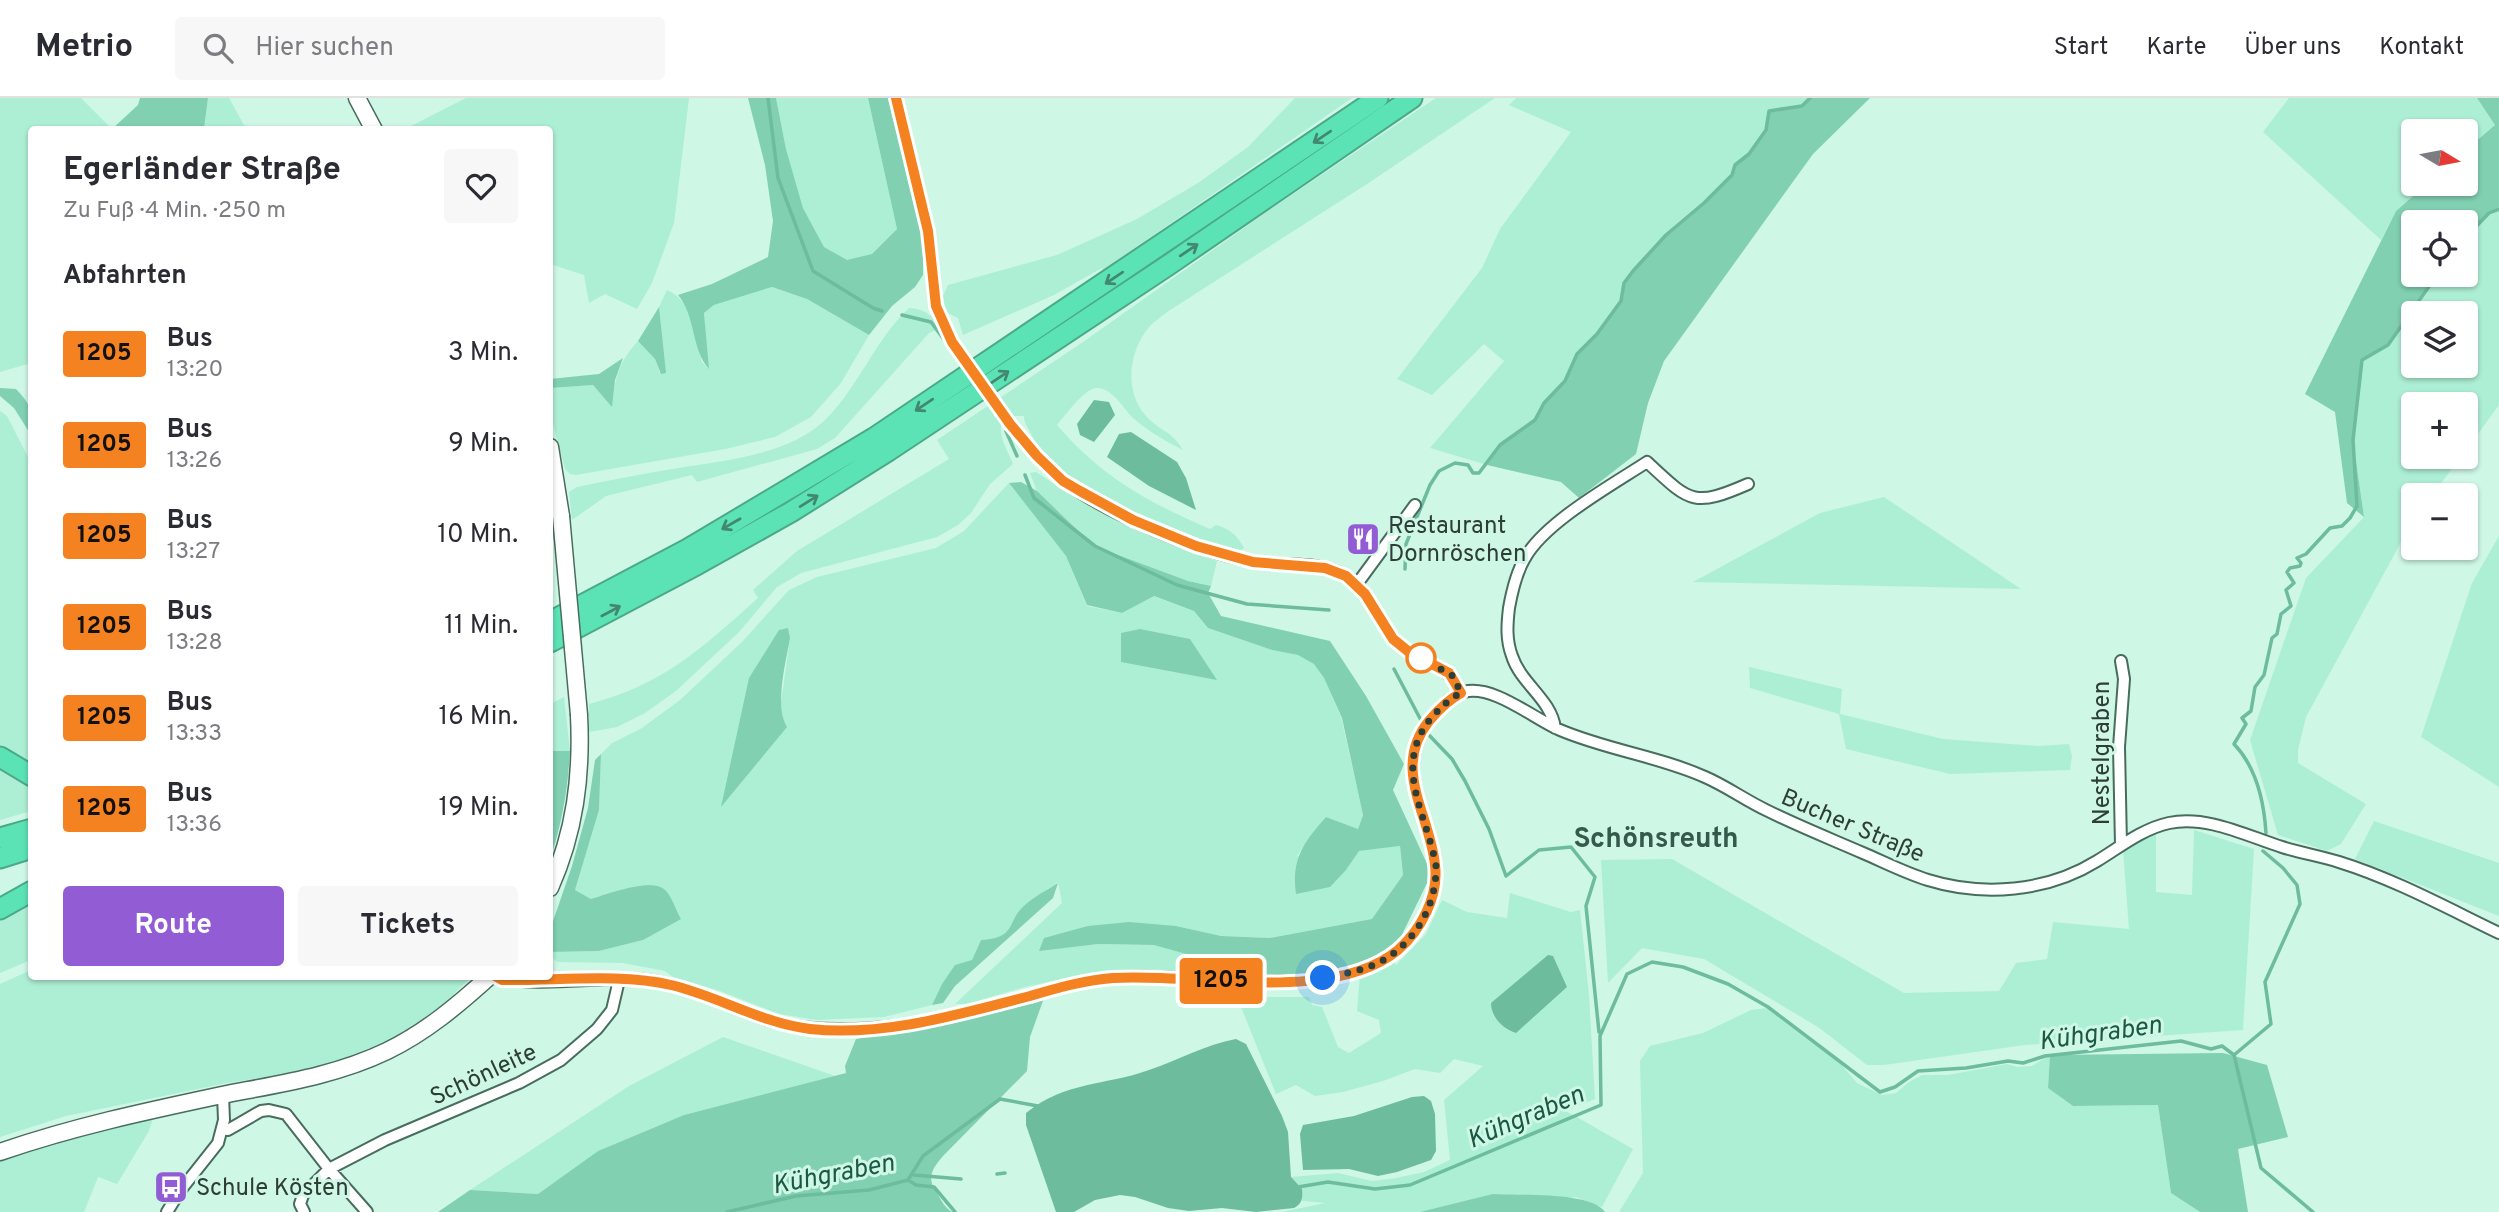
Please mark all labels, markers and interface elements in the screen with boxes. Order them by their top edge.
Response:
search box [175,17,665,80]
text: Metrio [35,27,133,69]
icon: search [199,29,237,67]
text: Hier suchen [255,32,394,65]
text: Start [2054,33,2108,63]
text: Karte [2146,33,2206,63]
text: Über uns [2244,33,2341,63]
text: Kontakt [2379,33,2464,63]
north arrow [2401,119,2478,196]
map controls [2401,119,2478,560]
one-way arrow [1313,129,1332,144]
button: heart [444,149,518,223]
text: Egerländer Straße [63,150,341,192]
text: Zu Fuß · 4 Min. · 250 m [63,197,286,226]
button: locate [2401,210,2478,287]
one-way arrow [1179,243,1198,257]
text: Abfahrten [63,260,187,293]
one-way arrow [1104,272,1124,286]
button: layers [2401,301,2478,378]
text: Bus [167,323,213,356]
text: 3 Min. [448,337,518,370]
text: 1205 [77,339,132,369]
text: 13:20 [167,356,223,385]
one-way arrow [990,370,1010,384]
button: + [2401,392,2478,469]
one-way arrow [915,398,935,412]
text: Bus [167,414,213,447]
text: 9 Min. [448,428,518,461]
text: 1205 [77,430,132,460]
text: 13:26 [167,447,222,476]
button: − [2401,483,2478,560]
one-way arrow [799,493,819,507]
text: Bus [167,505,213,538]
place label: Restaurant Dornröschen [1388,512,1526,570]
one-way arrow [721,518,742,531]
text: 10 Min. [437,519,518,552]
restaurant icon: Restaurant Dornröschen [1344,520,1382,558]
text: 1205 [77,521,132,551]
text: 13:27 [167,538,220,567]
text: Bus [167,596,213,629]
one-way arrow [600,604,620,618]
text: 11 Min. [444,610,518,643]
text: 1205 [77,612,132,642]
text: 13:28 [167,629,222,658]
unlabelled marker [1406,643,1436,673]
street label: Nestelgraben [2088,681,2118,825]
text: Bus [167,687,213,720]
text: 16 Min. [438,701,518,734]
text: 1205 [77,703,132,733]
text: 13:33 [167,720,222,749]
text: Bus [167,778,213,811]
street label: Bucher Straße [1776,783,1929,871]
text: 19 Min. [438,792,518,825]
text: 1205 [77,794,132,824]
text: 13:36 [167,811,222,840]
district label: Schönsreuth [1573,822,1739,858]
button: Route [63,886,284,966]
button: Tickets [298,886,518,966]
line badge: 1205 [1172,958,1270,1004]
your location [1305,960,1340,995]
text: 1205 [1194,966,1248,996]
water label: Kühgraben [2037,1010,2164,1059]
street label: Schönleite [426,1038,542,1114]
water label: Kühgraben [1463,1079,1589,1158]
water label: Kühgraben [770,1147,897,1203]
bus stop icon: Schule Kösten [152,1168,190,1206]
place label: Schule Kösten [196,1174,349,1204]

